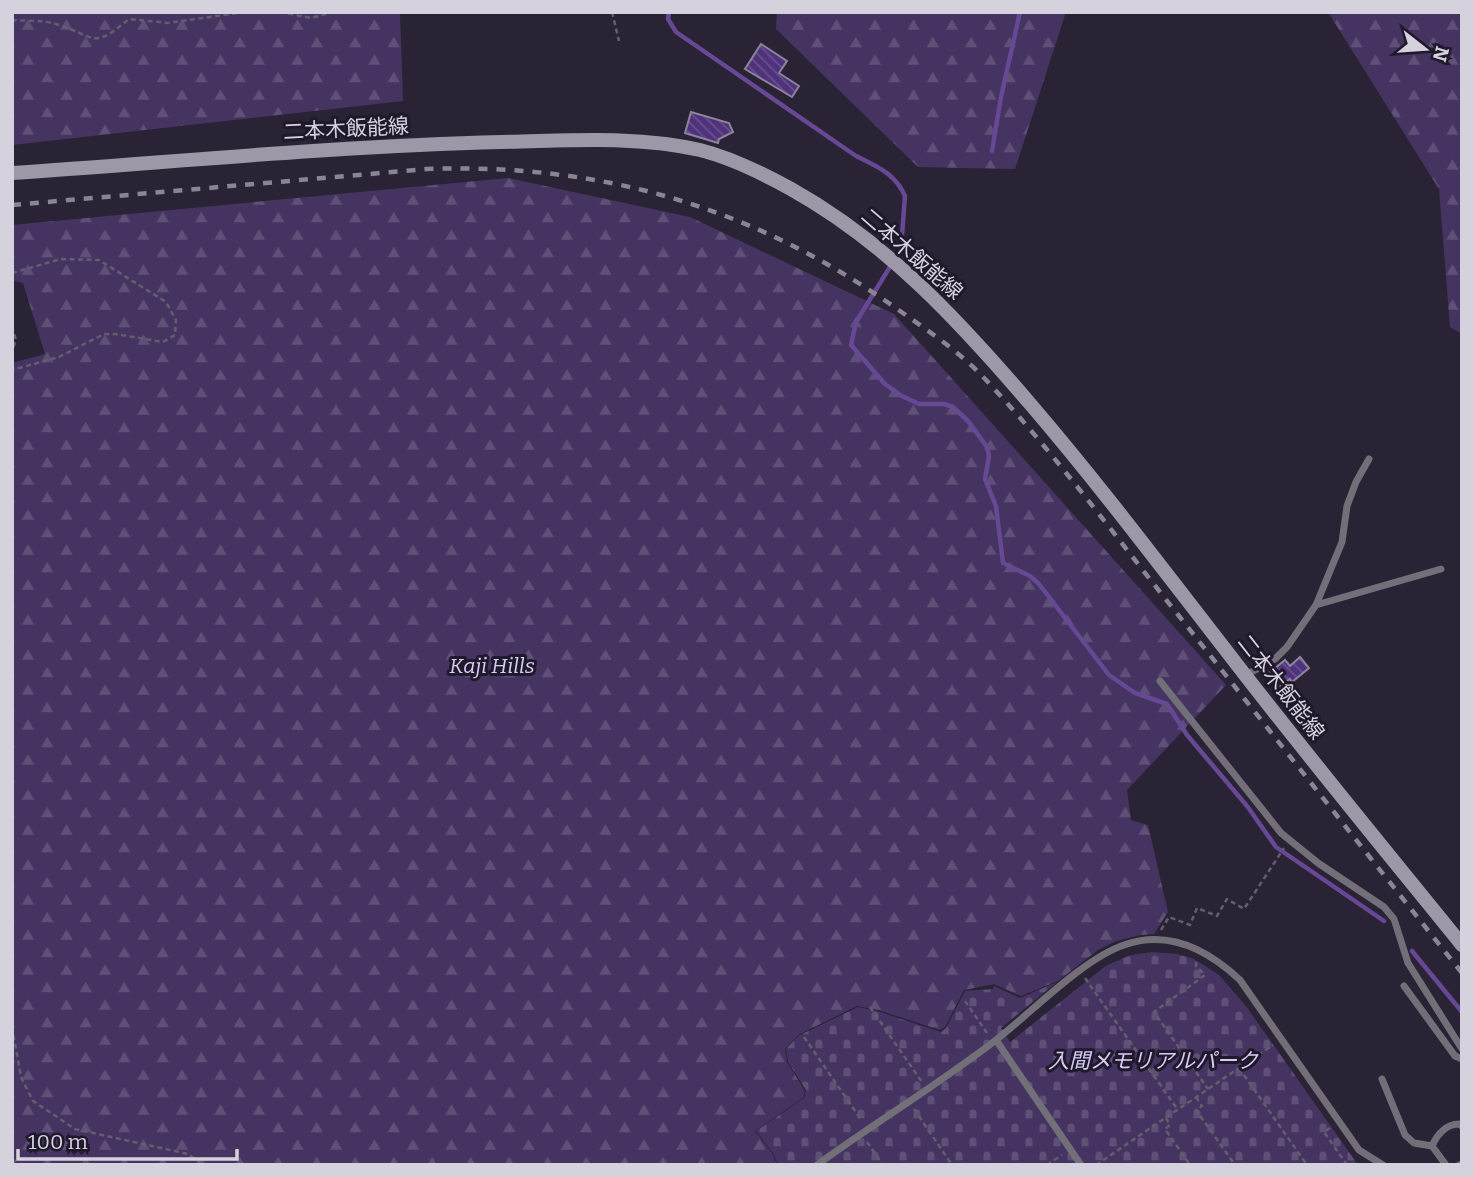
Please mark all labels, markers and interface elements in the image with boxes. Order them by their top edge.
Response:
north arrow [1390,14,1460,84]
text: N [1428,43,1454,65]
street label: 二本木飯能線 [282,113,410,145]
street label: 二本木飯能線 [856,203,968,305]
street label: 二本木飯能線 [1232,629,1330,745]
park label: Kaji Hills [449,653,535,679]
park label: 入間メモリアルパーク [1048,1048,1259,1074]
scale bar [18,1118,236,1162]
text: 100 m [28,1129,88,1155]

